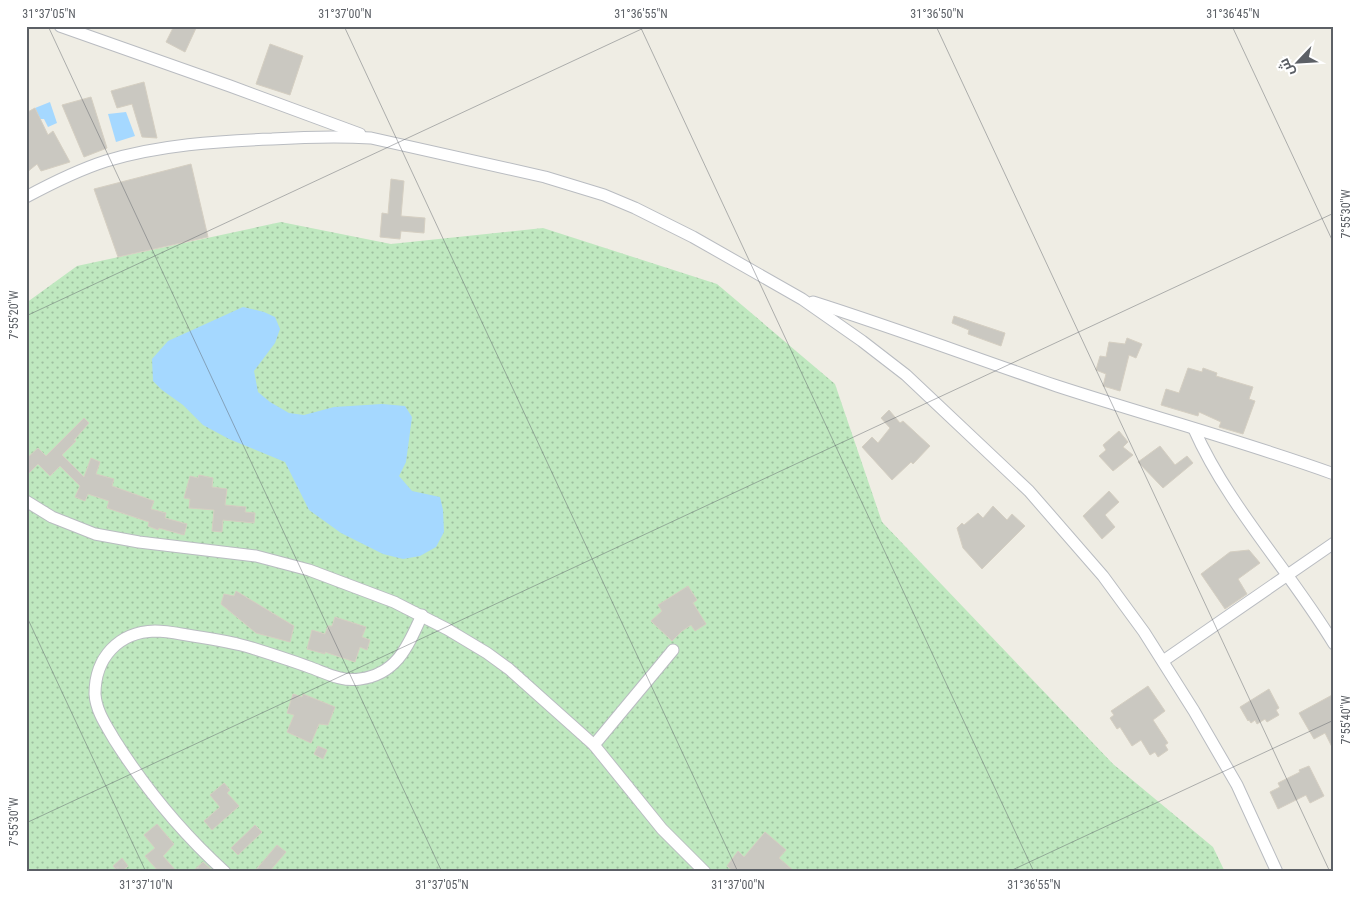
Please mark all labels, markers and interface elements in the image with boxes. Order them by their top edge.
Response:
text: 31°37'05"N [22,7,76,21]
text: 31°37'00"N [318,7,372,21]
text: 31°36'55"N [614,7,668,21]
text: 31°36'50"N [910,7,964,21]
text: 31°36'45"N [1206,7,1260,21]
north arrow [1272,38,1322,88]
text: ش [1275,56,1298,79]
text: 7°55'30"W [1339,189,1353,239]
text: 7°55'20"W [7,290,21,340]
text: 7°55'40"W [1339,695,1353,745]
text: 7°55'30"W [7,797,21,847]
text: 31°37'10"N [119,878,173,892]
text: 31°37'05"N [415,878,469,892]
text: 31°37'00"N [711,878,765,892]
text: 31°36'55"N [1007,878,1061,892]

